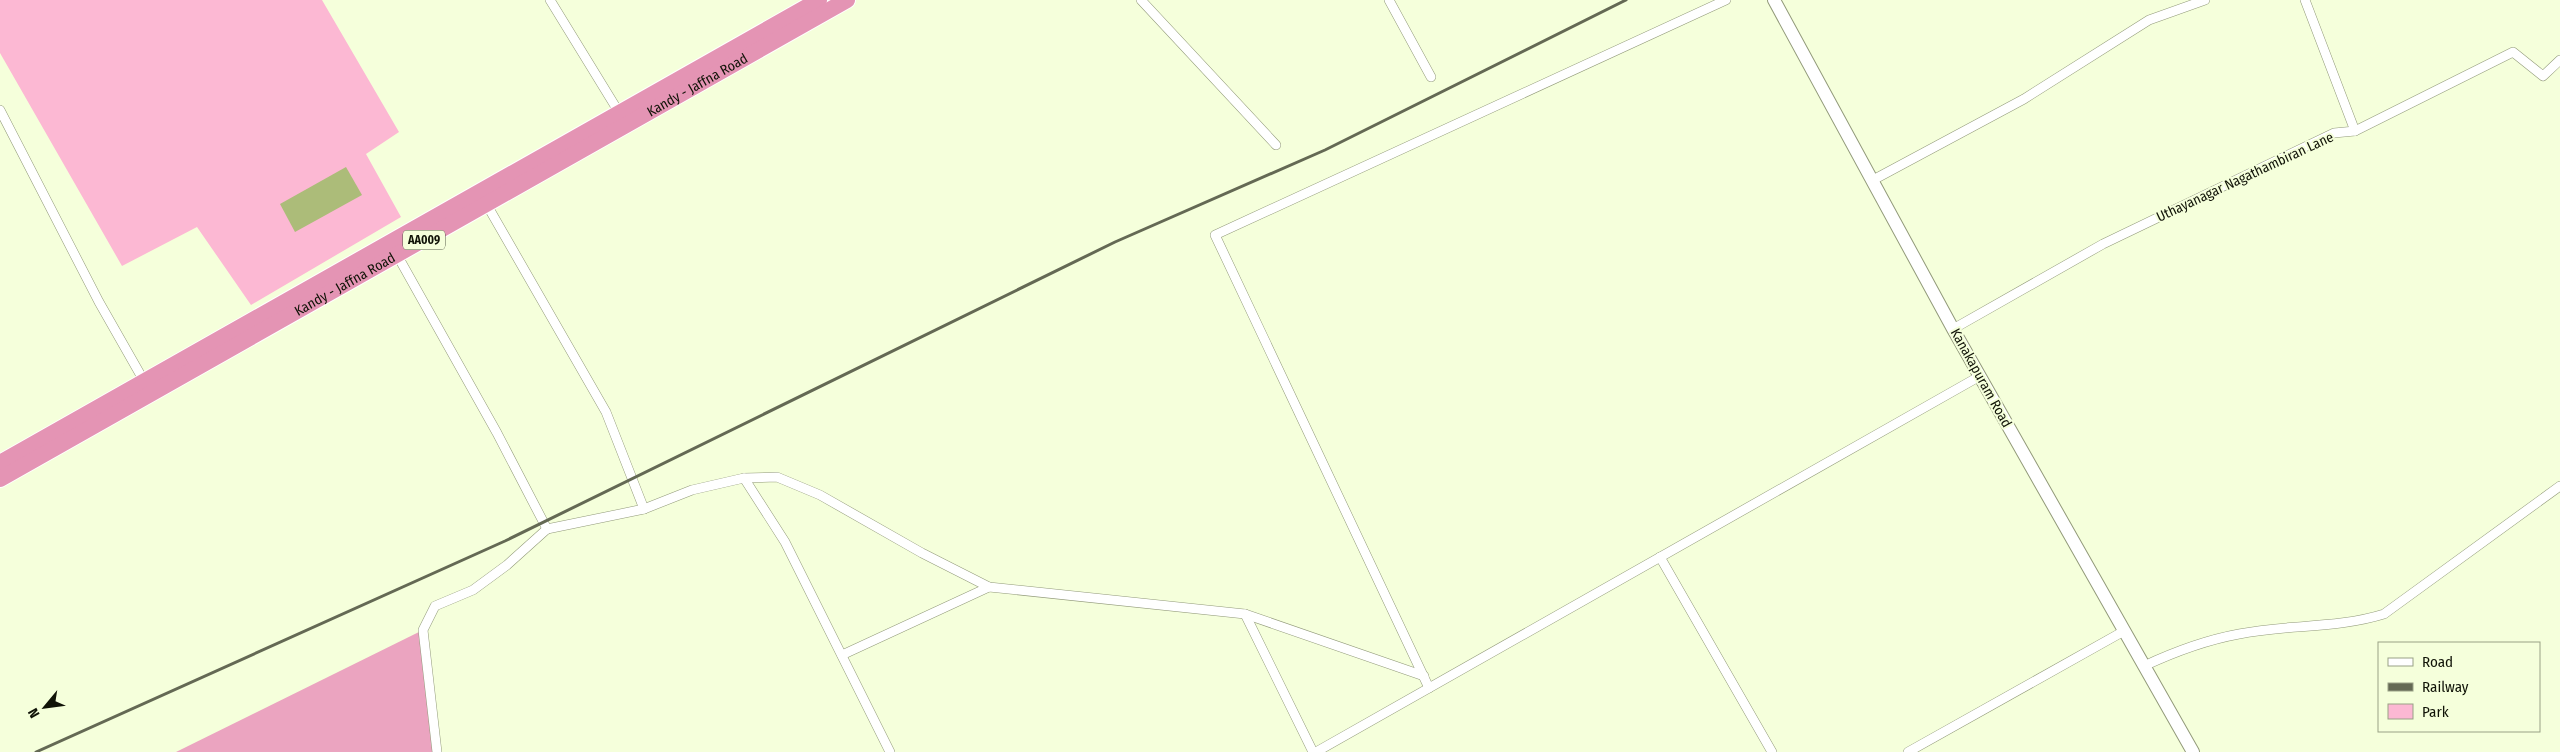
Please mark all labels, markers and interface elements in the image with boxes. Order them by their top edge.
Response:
street label: Kandy - Jaffna Road [644,49,751,120]
street label: Uthayanagar Nagathambiran Lane [2154,128,2336,226]
road number: AA009 [403,230,445,250]
street label: Kandy - Jaffna Road [291,249,398,319]
street label: Kanakapuram Road [1947,325,2015,431]
legend [2378,642,2540,732]
text: Road [2422,653,2453,671]
text: Railway [2422,678,2469,696]
north arrow [20,682,70,732]
text: Park [2422,703,2449,721]
text: N [25,705,44,721]

